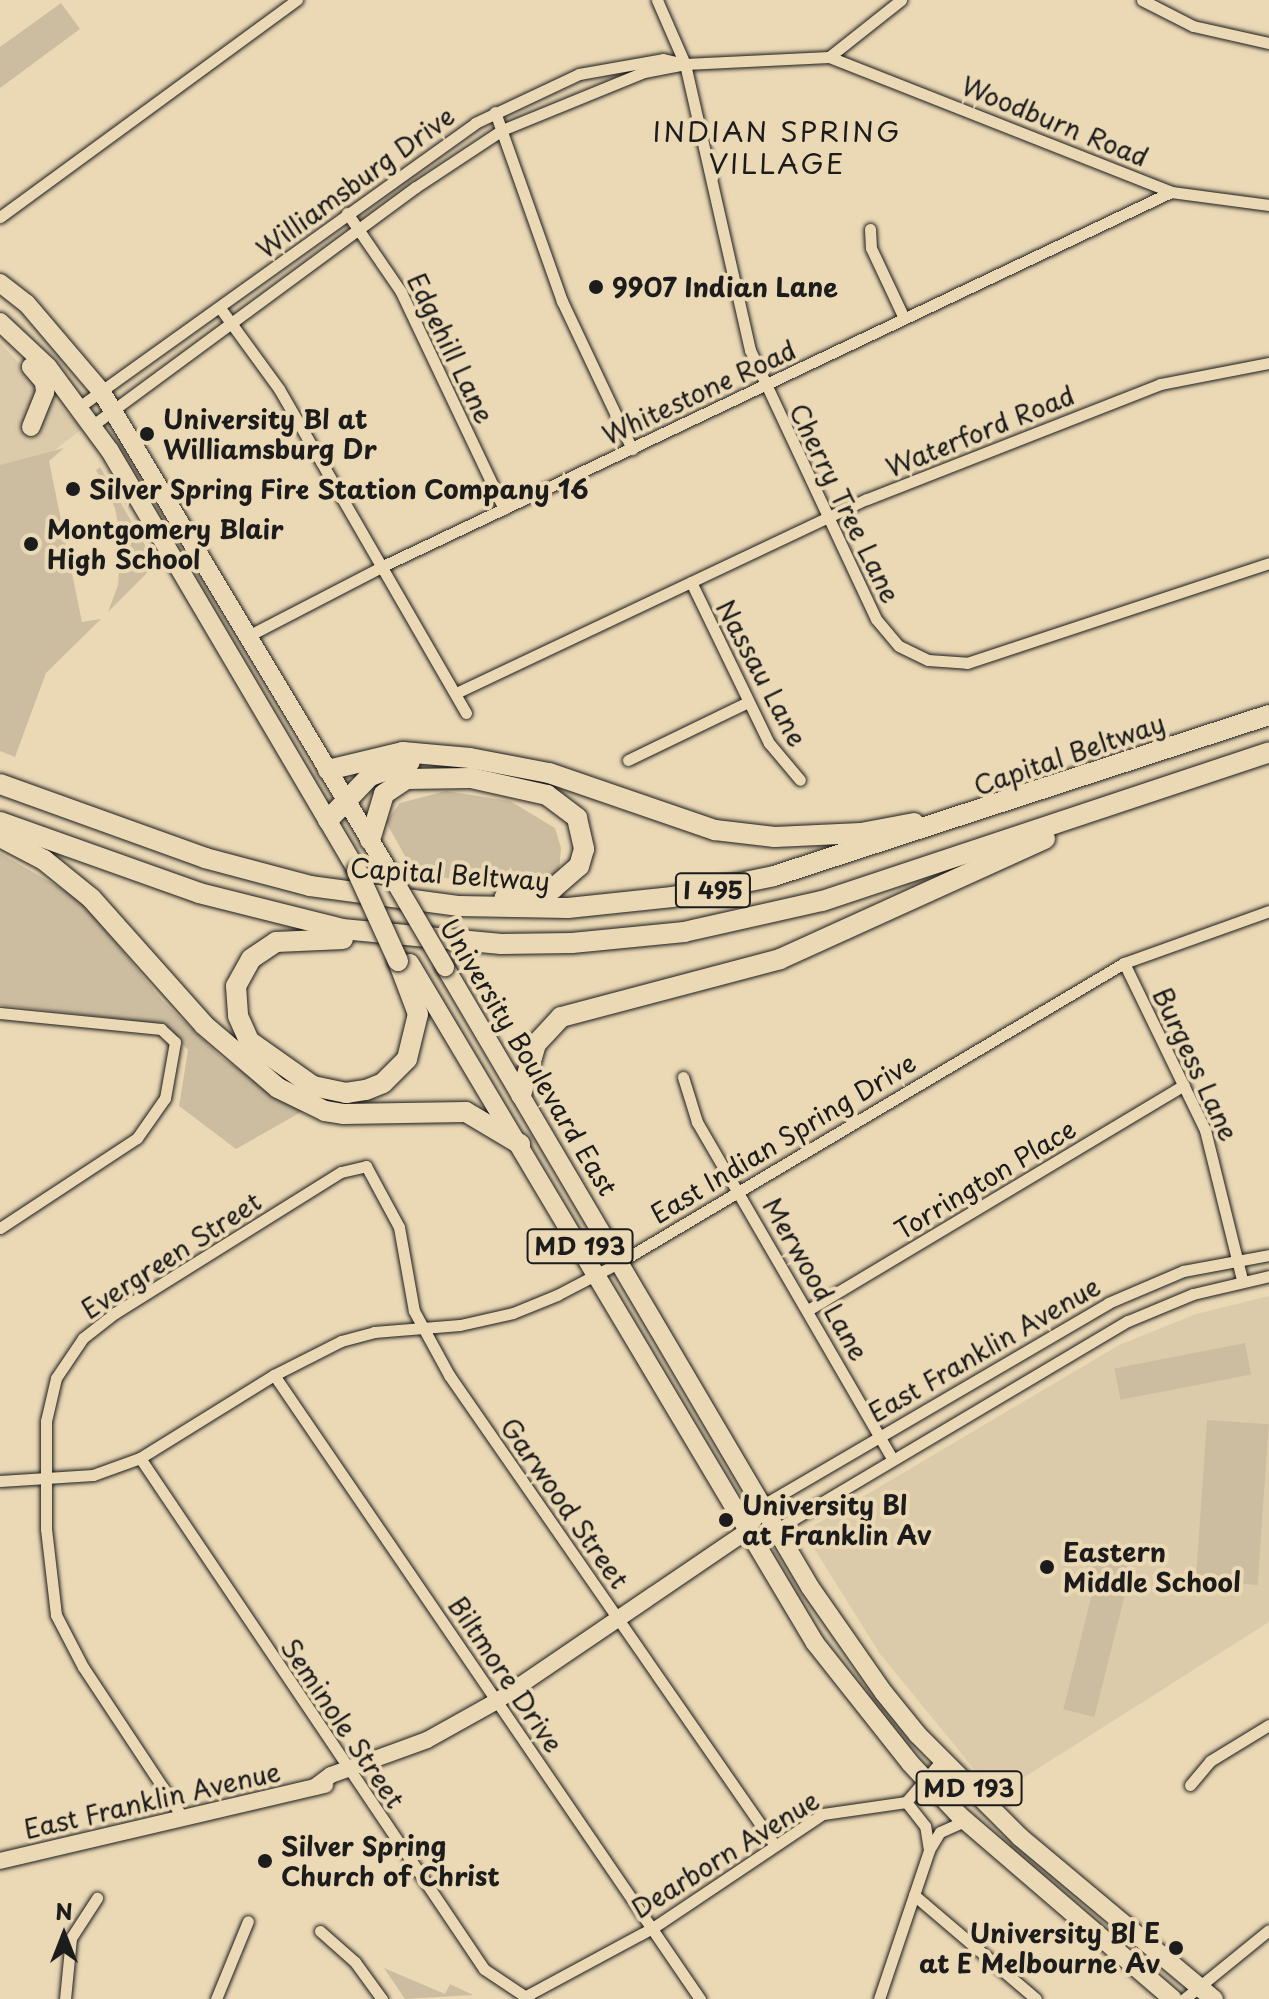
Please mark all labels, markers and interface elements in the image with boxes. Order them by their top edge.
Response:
street label: Woodburn Road [958,70,1152,172]
street label: Williamsburg Drive [249,99,461,265]
district label: INDIAN SPRING VILLAGE [652,114,902,180]
street label: Edgehill Lane [401,268,501,428]
place label: 9907 Indian Lane [612,271,840,303]
marker: 9907 Indian Lane [587,278,605,296]
street label: Whitestone Road [597,333,801,451]
street label: Waterford Road [881,379,1079,483]
street label: Cherry Tree Lane [783,397,907,609]
place label: University Bl at Williamsburg Dr [163,403,377,464]
marker: University Bl at Williamsburg Dr [138,425,156,443]
place label: Silver Spring Fire Station Company 16 [89,473,593,505]
marker: Silver Spring Fire Station Company 16 [64,480,82,498]
place label: Montgomery Blair High School [47,513,284,574]
marker: Montgomery Blair High School [22,535,40,553]
street label: Nassau Lane [710,595,814,751]
street label: Capital Beltway [969,707,1169,801]
street label: Capital Beltway [349,851,551,897]
road number: I 495 [673,870,753,910]
street label: University Boulevard East [433,912,625,1202]
street label: Burgess Lane [1147,982,1245,1146]
street label: East Indian Spring Drive [644,1046,922,1230]
street label: Torrington Place [889,1113,1081,1245]
street label: Evergreen Street [74,1184,268,1326]
street label: Merwood Lane [757,1192,875,1366]
road number: MD 193 [524,1226,636,1266]
street label: East Franklin Avenue [862,1270,1106,1428]
street label: Garwood Street [494,1412,636,1594]
place label: University Bl at Franklin Av [742,1489,934,1550]
marker: University Bl at Franklin Av [717,1511,735,1529]
place label: Eastern Middle School [1063,1536,1243,1598]
marker: Eastern Middle School [1038,1558,1056,1576]
street label: Biltmore Drive [443,1591,569,1757]
street label: Seminole Street [274,1632,412,1814]
street label: East Franklin Avenue [20,1755,284,1845]
road number: MD 193 [913,1768,1025,1808]
street label: Dearborn Avenue [626,1784,824,1924]
place label: Silver Spring Church of Christ [281,1830,500,1892]
marker: Silver Spring Church of Christ [256,1852,274,1870]
text: N [55,1894,73,1927]
north arrow [24,1895,104,1975]
place label: University Bl E at E Melbourne Av [918,1917,1160,1978]
marker: University Bl E at E Melbourne Av [1167,1939,1185,1957]

